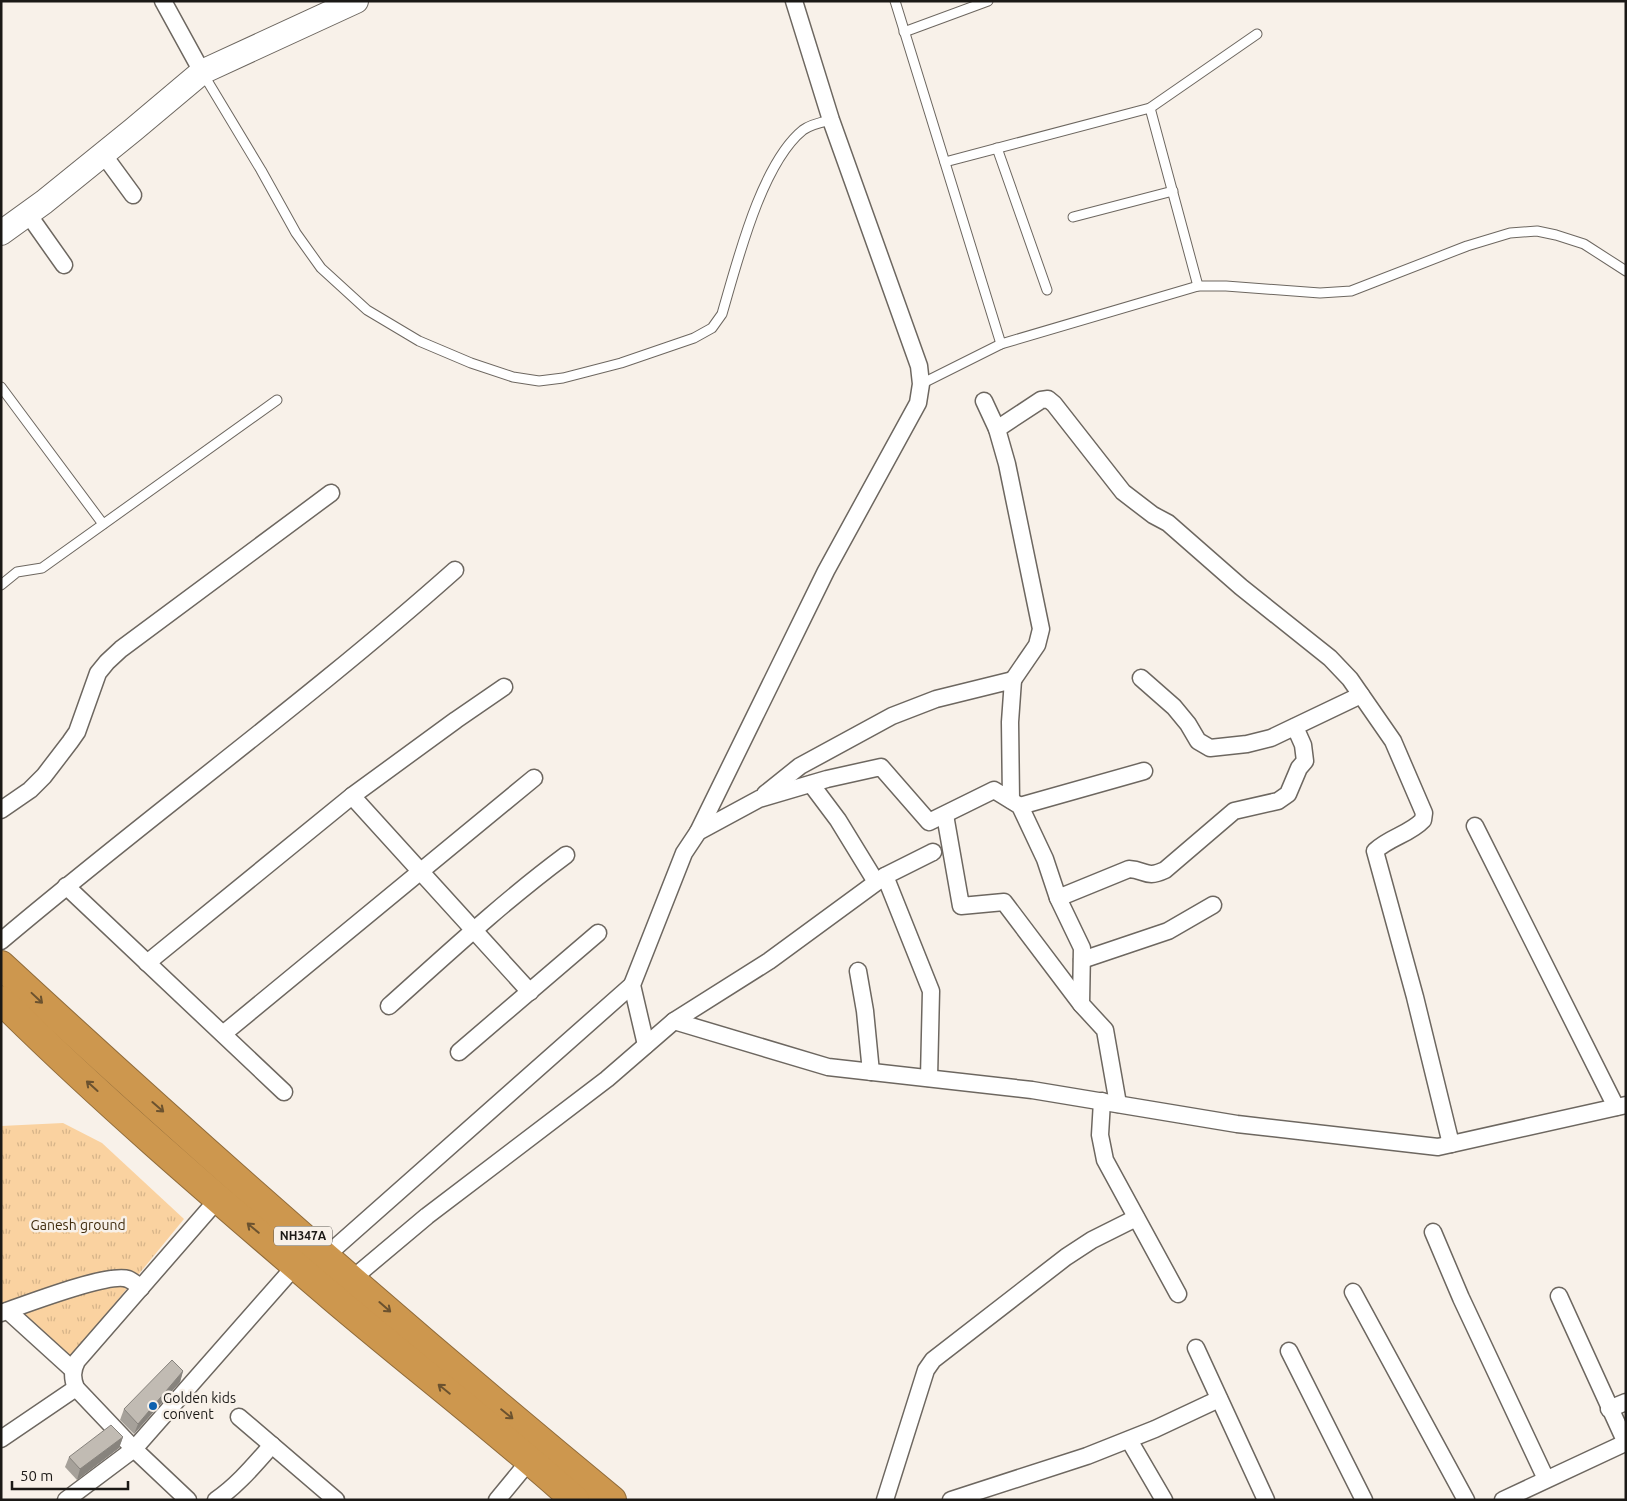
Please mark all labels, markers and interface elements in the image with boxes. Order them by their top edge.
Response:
one-way arrow [31,992,44,1004]
one-way arrow [85,1080,98,1092]
one-way arrow [151,1102,164,1113]
park label: Ganesh ground [30,1217,126,1233]
one-way arrow [247,1223,260,1234]
road number: NH347A [274,1226,332,1246]
one-way arrow [378,1302,391,1313]
one-way arrow [438,1384,451,1395]
place label: Golden kids convent [163,1390,236,1422]
marker: Golden kids convent [147,1400,159,1412]
one-way arrow [501,1408,514,1419]
scale bar [12,1458,129,1490]
text: 50 m [20,1467,53,1484]

